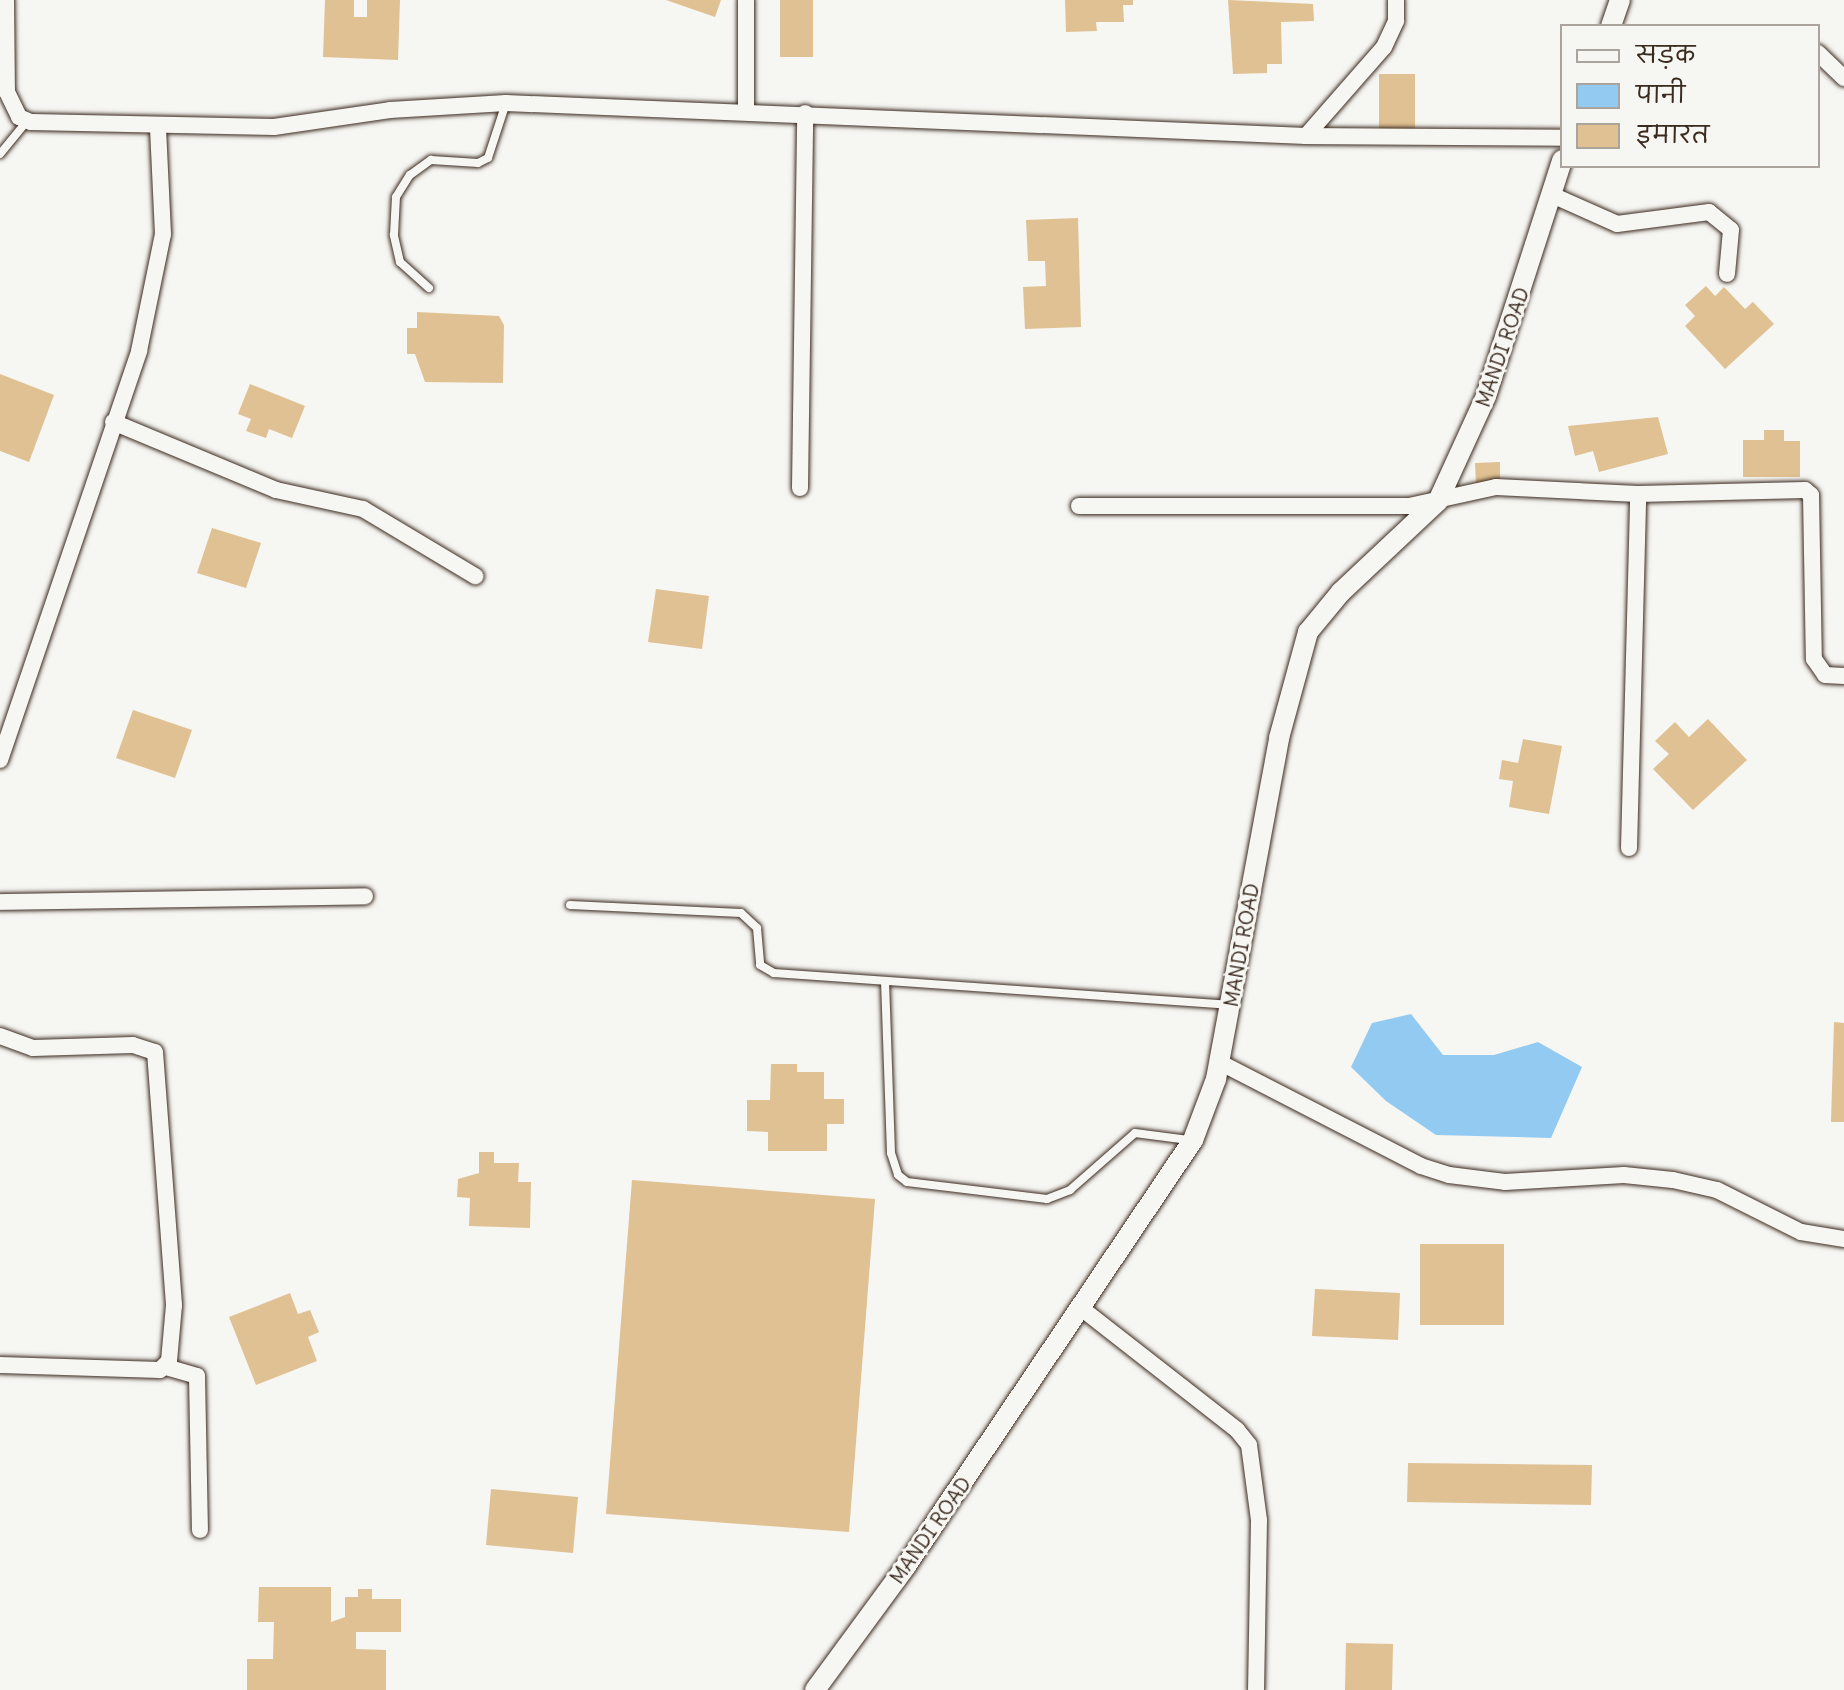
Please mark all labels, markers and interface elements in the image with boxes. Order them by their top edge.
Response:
legend [1560,24,1820,168]
text: सड़क [1636,39,1695,69]
text: पानी [1636,79,1685,109]
text: इमारत [1636,119,1709,149]
street label: MANDI ROAD [1470,284,1534,410]
street label: MANDI ROAD [1218,881,1264,1009]
street label: MANDI ROAD [884,1472,976,1588]

